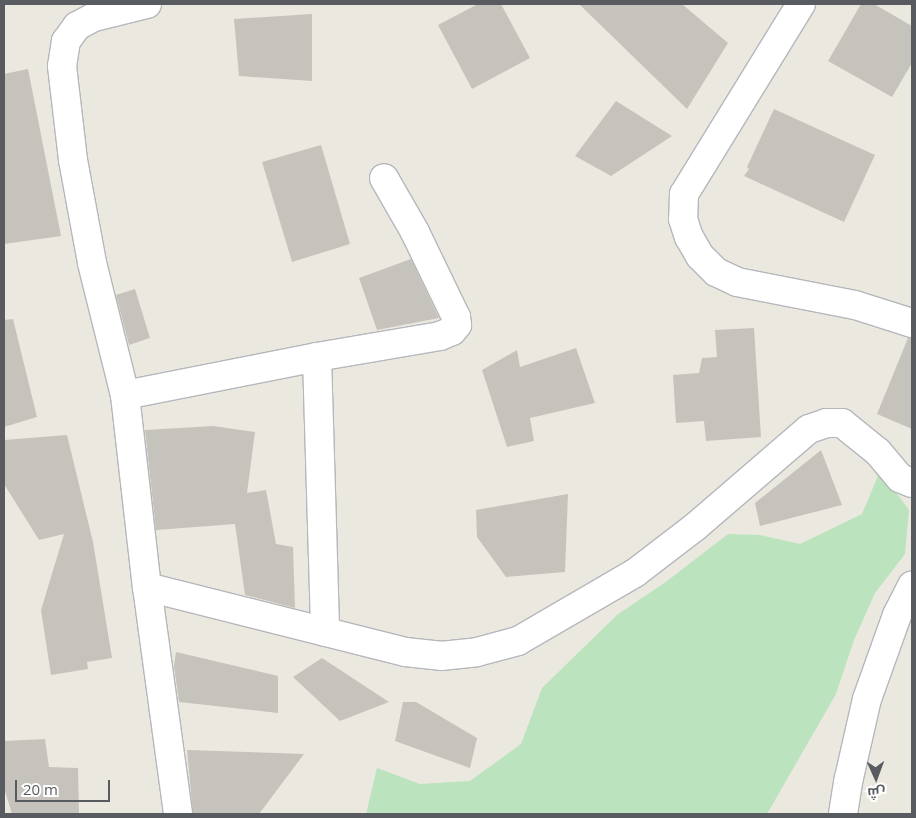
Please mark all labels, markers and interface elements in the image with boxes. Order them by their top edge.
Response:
north arrow [851,753,901,803]
scale bar [18,770,112,802]
text: 20 m [23,779,58,799]
text: ش [867,784,886,803]

